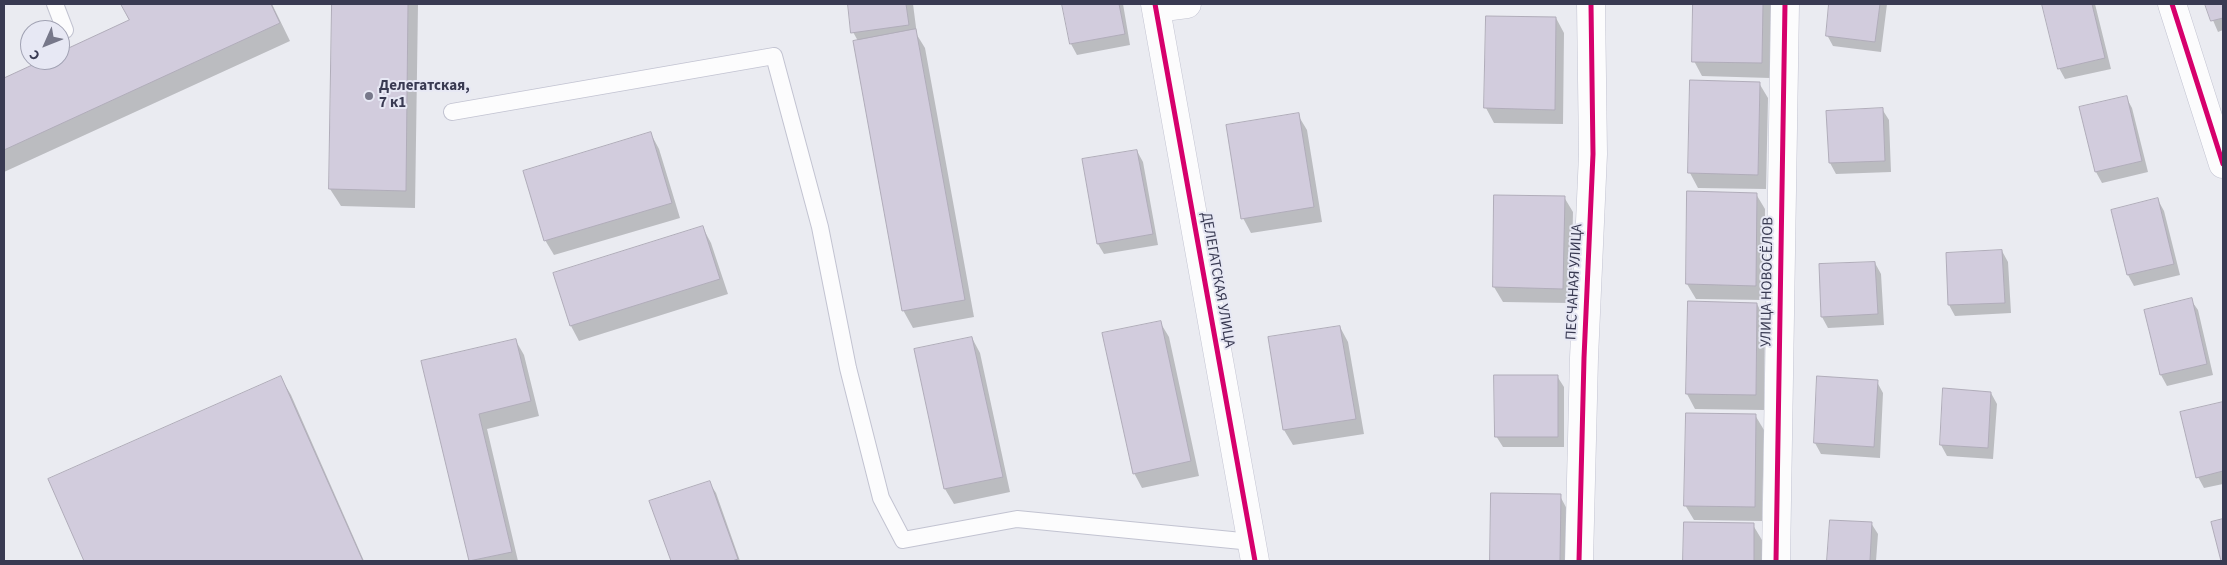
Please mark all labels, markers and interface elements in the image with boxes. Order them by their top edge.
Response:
north arrow [20,20,70,70]
text: С [25,45,45,65]
place label: Делегатская, 7 к1 [379,78,470,113]
marker: Делегатская, 7 к1 [363,90,375,102]
street label: ДЕЛЕГАТСКАЯ УЛИЦА [1196,211,1238,349]
street label: УЛИЦА НОВОСЁЛОВ [1758,217,1778,347]
street label: ПЕСЧАНАЯ УЛИЦА [1563,223,1587,341]

